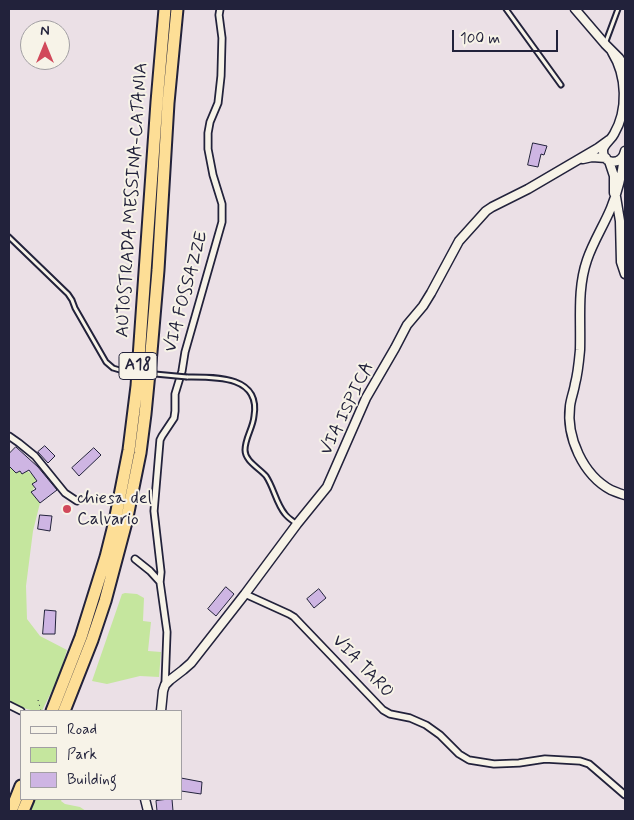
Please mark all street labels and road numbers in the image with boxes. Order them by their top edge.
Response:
street label: AUTOSTRADA MESSINA-CATANIA [113,62,153,338]
street label: VIA FOSSAZZE [160,229,214,355]
road number: A18 [119,352,157,380]
street label: VIA ISPICA [316,359,380,459]
street label: VIA TARO [327,631,397,703]

